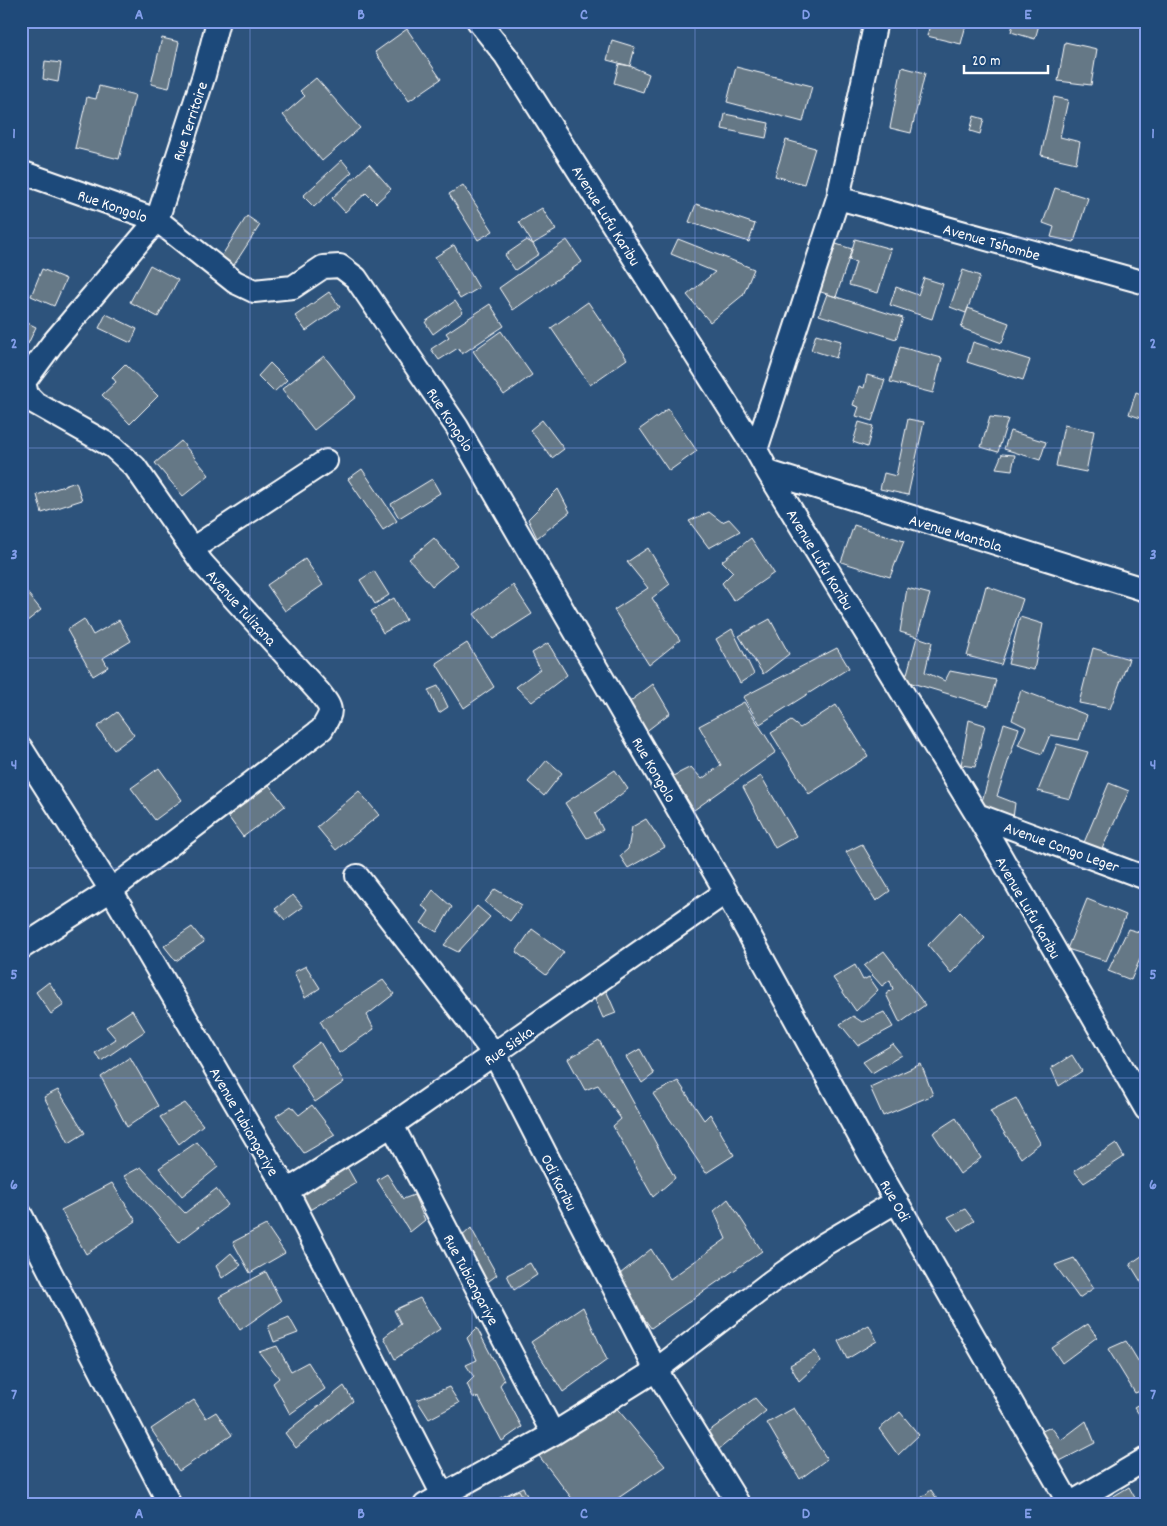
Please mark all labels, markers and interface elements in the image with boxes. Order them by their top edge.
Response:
text: A [135,4,144,27]
text: B [357,4,365,27]
text: C [580,4,588,27]
text: D [802,4,811,27]
text: E [1024,4,1032,27]
scale bar [964,42,1048,74]
text: 20 m [972,51,1000,73]
street label: Rue Territoire [168,79,215,165]
text: 1 [12,123,16,146]
text: 1 [1151,123,1155,146]
street label: Avenue Lufu Karibu [565,162,645,271]
street label: Rue Kongolo [74,185,150,230]
street label: Avenue Tshombe [940,219,1043,268]
text: 2 [11,333,18,356]
text: 2 [1150,333,1157,356]
street label: Rue Kongolo [420,384,478,457]
street label: Avenue Lufu Karibu [779,505,858,615]
street label: Avenue Mantola [906,509,1005,560]
text: 3 [10,544,18,567]
text: 3 [1149,544,1157,567]
street label: Avenue Tulizana [199,565,281,652]
street label: Rue Kongolo [625,733,681,807]
text: 4 [11,754,17,777]
text: 4 [1150,754,1156,777]
street label: Avenue Congo Leger [1000,817,1122,880]
street label: Avenue Lufu Karibu [988,853,1066,964]
text: 5 [10,964,18,987]
text: 5 [1149,964,1157,987]
street label: Rue Siska [480,1021,539,1073]
street label: Avenue Tubiangariye [202,1064,283,1181]
street label: Odi Karibu [534,1151,582,1216]
text: 6 [10,1174,18,1197]
text: 6 [1149,1174,1157,1197]
street label: Rue Odi [873,1176,915,1227]
street label: Rue Tubiangariye [436,1230,504,1330]
text: 7 [11,1384,17,1407]
text: 7 [1150,1384,1156,1407]
text: A [135,1503,144,1526]
text: B [357,1503,365,1526]
text: C [580,1503,588,1526]
text: D [802,1503,811,1526]
text: E [1024,1503,1032,1526]

